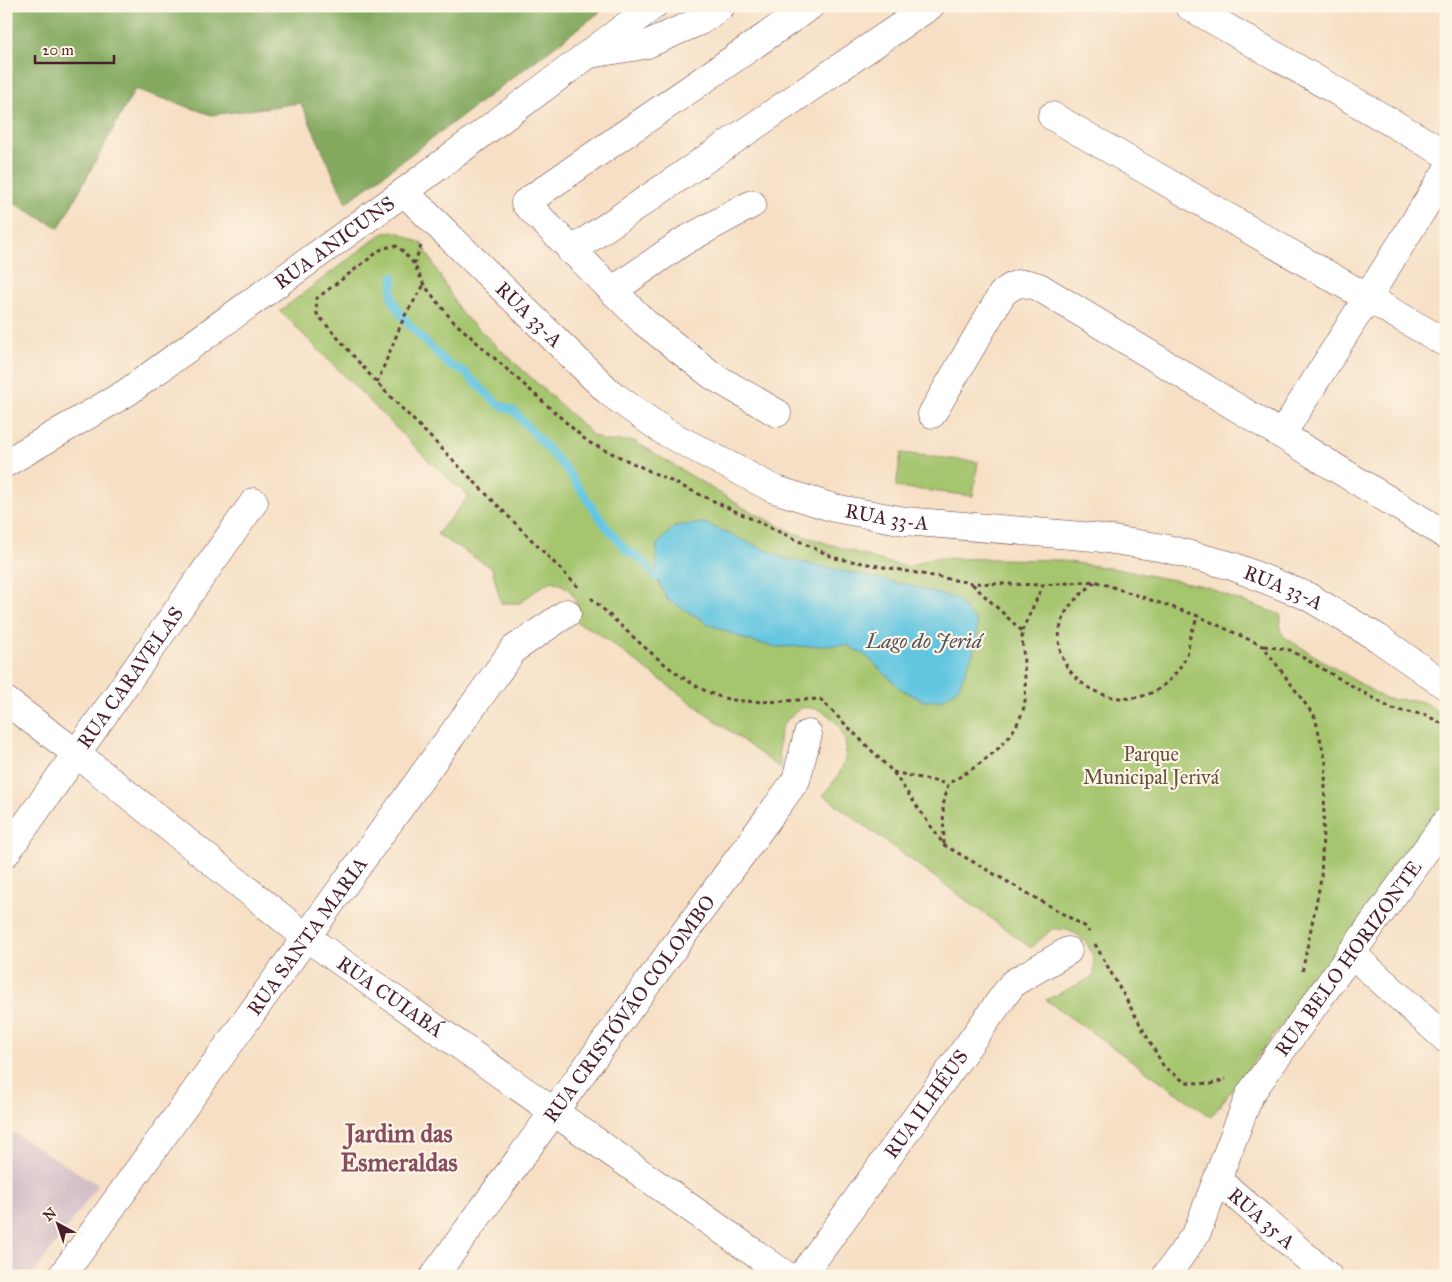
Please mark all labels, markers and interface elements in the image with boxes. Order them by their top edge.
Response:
scale bar [35,32,114,64]
text: 20 m [42,41,74,59]
street label: RUA ANICUNS [269,191,399,294]
street label: RUA 33-A [491,276,568,353]
street label: RUA 33-A [843,498,930,535]
street label: RUA 33-A [1240,560,1328,615]
street label: RUA CARAVELAS [72,602,188,753]
water label: Lago do Jeriá [865,628,985,654]
park label: Parque Municipal Jerivá [1083,742,1220,790]
street label: RUA SANTA MARIA [242,852,373,1020]
street label: RUA BELO HORIZONTE [1269,856,1426,1061]
street label: RUA CRISTÓVÃO COLOMBO [538,890,720,1127]
street label: RUA CUIABÁ [333,951,449,1042]
street label: RUA ILHÉUS [879,1045,973,1163]
district label: Jardim das Esmeraldas [340,1118,458,1178]
street label: RUA 35 A [1223,1182,1301,1254]
north arrow [32,1200,82,1250]
text: N [40,1204,60,1225]

